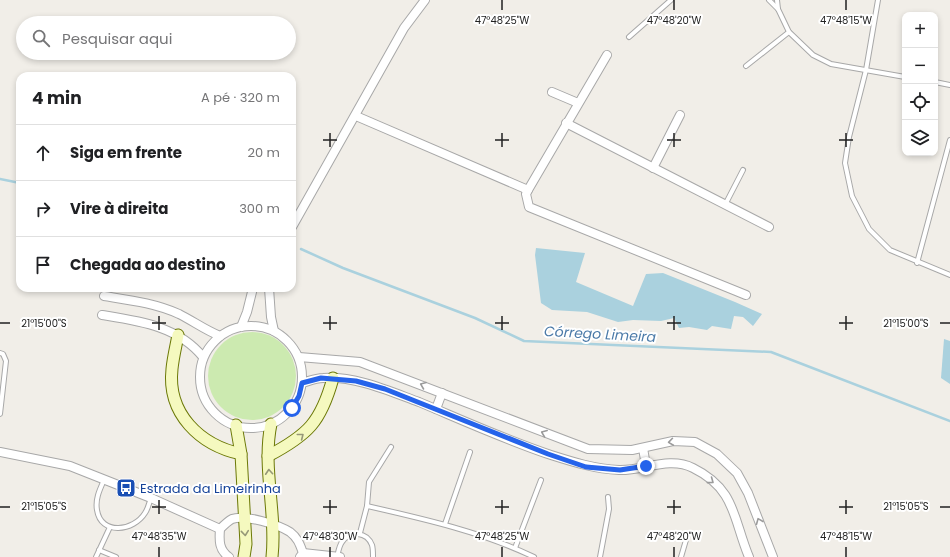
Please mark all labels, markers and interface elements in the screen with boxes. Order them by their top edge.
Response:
map controls [902,12,938,156]
button: + [902,12,938,48]
text: 47°48'25"W [475,13,530,28]
text: 47°48'20"W [647,13,702,28]
text: 47°48'15"W [820,13,872,28]
search box [16,16,296,60]
icon: search [30,27,52,49]
text: Pesquisar aqui [62,28,172,49]
button: − [902,48,938,84]
button: locate [902,84,938,120]
text: 4 min [32,86,82,110]
text: A pé · 320 m [201,88,280,107]
button: layers [902,120,938,156]
icon: ahead [32,142,54,164]
text: Siga em frente [70,142,182,163]
text: 20 m [247,143,280,162]
icon: right [32,198,54,220]
text: Vire à direita [70,198,169,219]
text: 300 m [239,199,280,218]
icon: arrive [32,254,54,276]
text: Chegada ao destino [70,254,226,275]
text: 21°15'00"S [21,316,67,331]
text: 21°15'00"S [883,316,929,331]
water label: Córrego Limeira [543,321,657,347]
one-way arrow [420,382,427,390]
route start [283,399,301,417]
one-way arrow [541,430,548,438]
one-way arrow [297,433,304,440]
one-way arrow [668,437,674,446]
route end [637,457,655,475]
one-way arrow [265,469,274,475]
one-way arrow [707,476,714,483]
bus stop icon: Estrada da Limeirinha [115,477,137,499]
place label: Estrada da Limeirinha [140,479,281,498]
text: 21°15'05"S [21,499,67,514]
text: 21°15'05"S [883,499,929,514]
one-way arrow [756,517,764,525]
text: 47°48'35"W [132,529,187,544]
text: 47°48'30"W [303,529,358,544]
text: 47°48'25"W [475,529,530,544]
text: 47°48'20"W [647,529,702,544]
text: 47°48'15"W [820,529,872,544]
one-way arrow [240,530,249,536]

